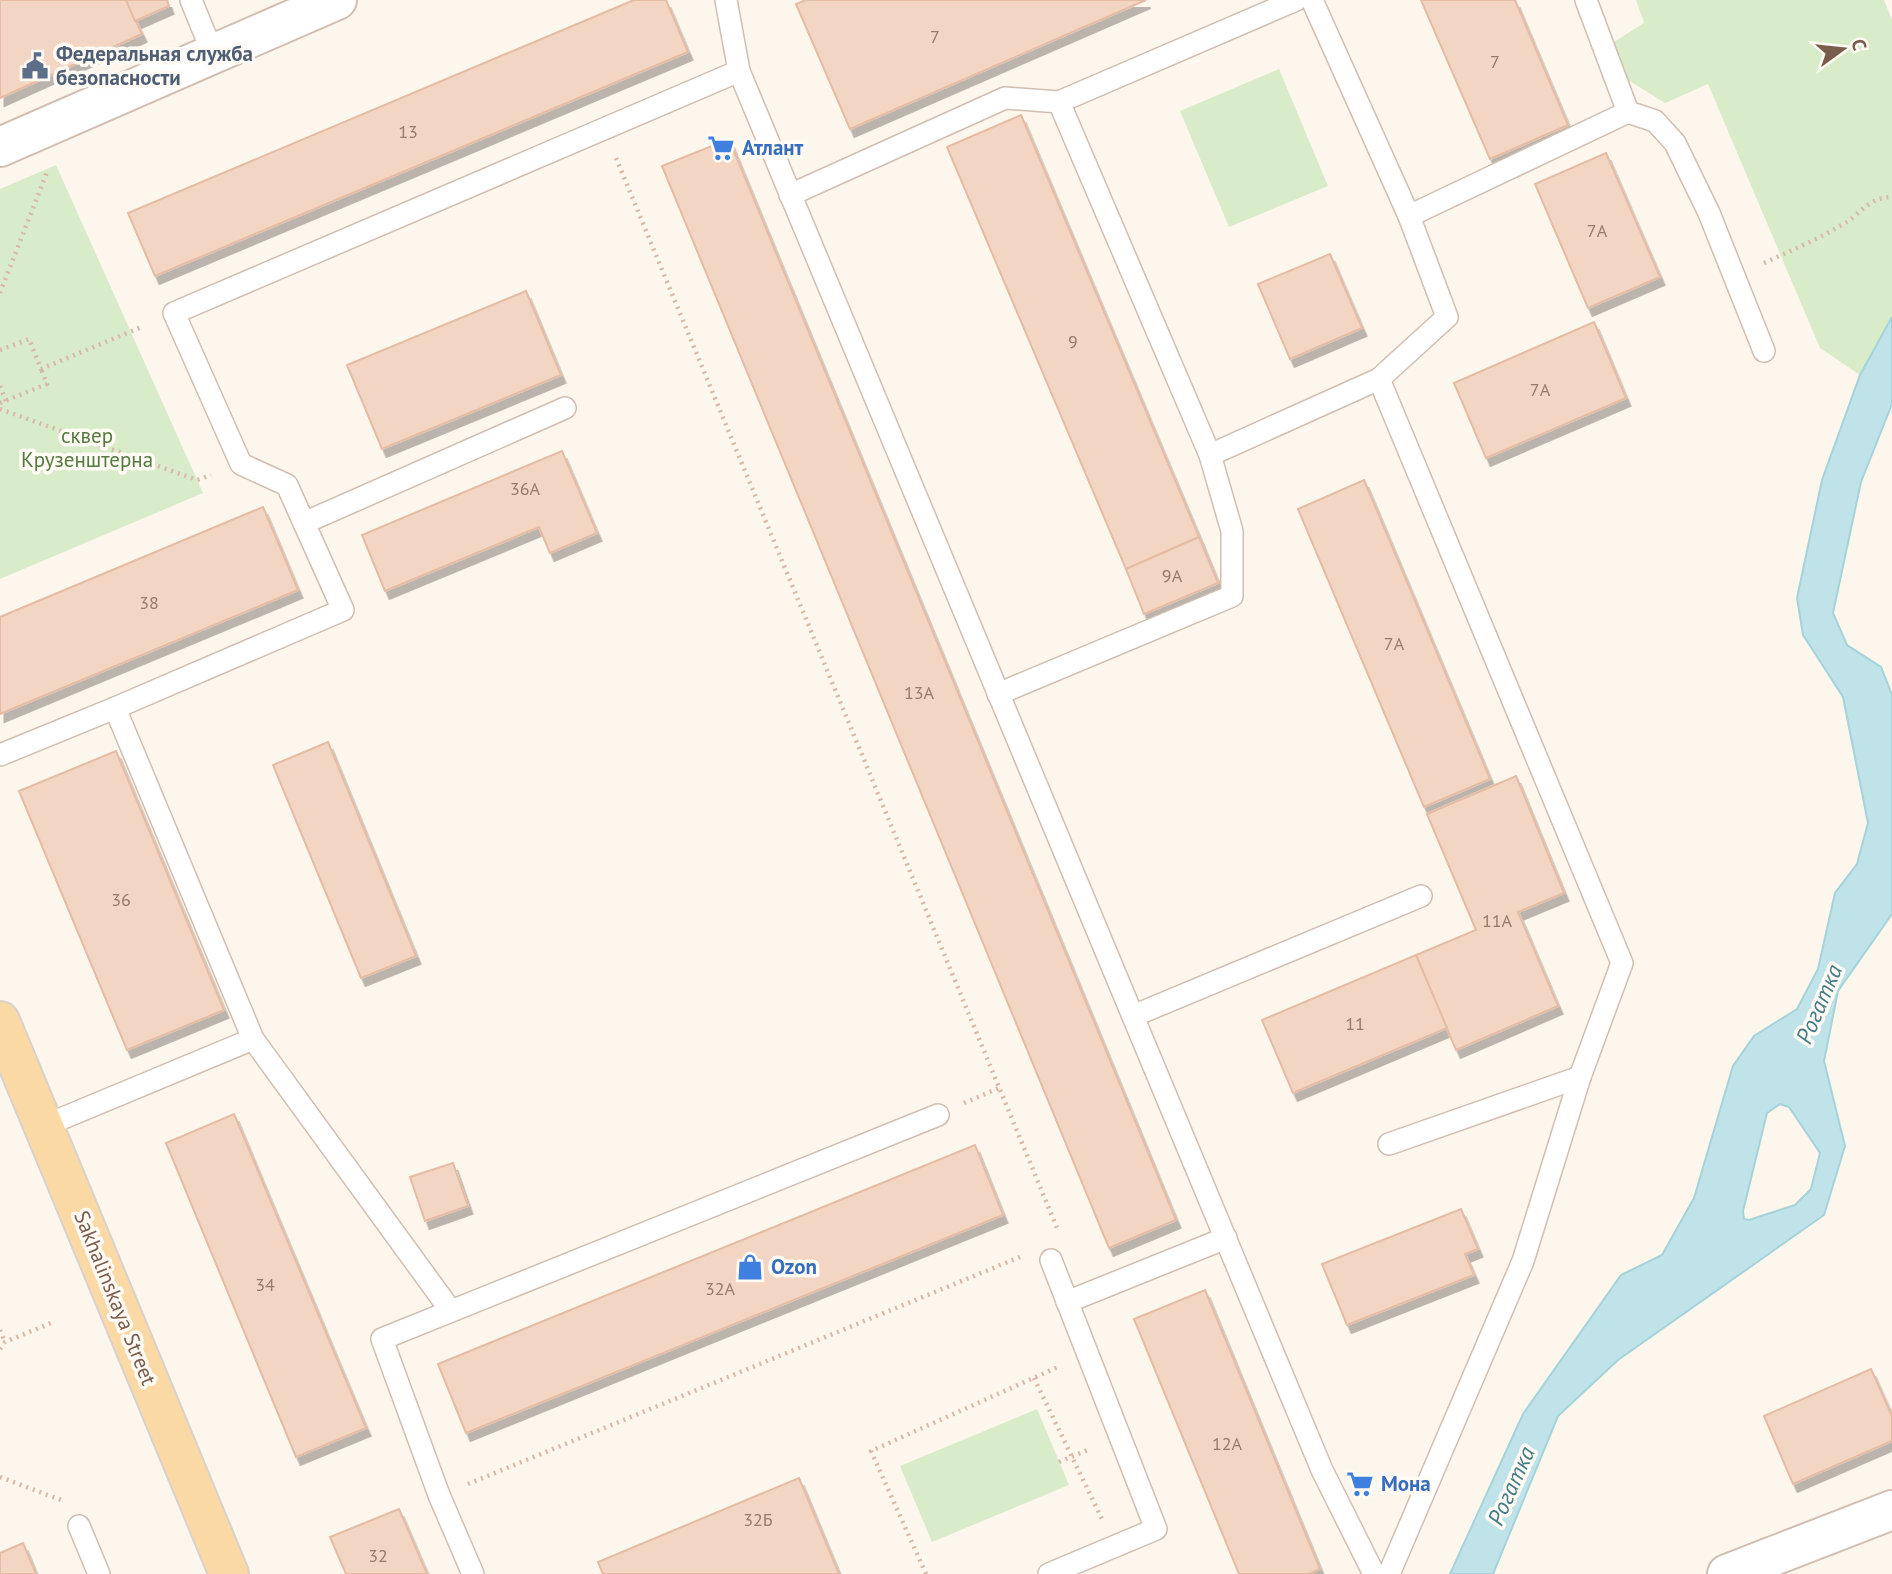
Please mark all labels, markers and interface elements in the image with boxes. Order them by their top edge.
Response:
north arrow [1808,14,1878,84]
house number: 7 [930,25,940,48]
text: С [1846,36,1872,53]
place label: Федеральная служба безопасности [56,40,253,91]
house number: 7 [1490,50,1500,73]
public building icon: Федеральная служба безопасности [20,51,50,81]
house number: 13 [398,120,418,143]
supermarket icon: Атлант [706,133,736,163]
place label: Атлант [742,134,804,161]
house number: 7А [1587,219,1608,242]
house number: 9 [1068,330,1078,353]
house number: 7А [1530,378,1551,401]
park label: сквер Крузенштерна [21,422,153,473]
house number: 36А [510,477,541,500]
house number: 9А [1162,564,1183,587]
house number: 38 [139,591,159,614]
house number: 7А [1384,632,1405,655]
house number: 13А [904,681,935,704]
house number: 36 [111,888,131,911]
house number: 11А [1482,909,1513,932]
water label: Рогатка [1789,960,1848,1048]
house number: 11 [1345,1012,1365,1035]
street label: Sakhalinskaya Street [68,1207,163,1389]
shop icon: Ozon [735,1252,765,1282]
place label: Ozon [771,1253,817,1280]
house number: 34 [255,1273,275,1296]
house number: 32А [705,1277,736,1300]
house number: 12А [1212,1432,1243,1455]
water label: Рогатка [1480,1442,1541,1530]
supermarket icon: Мона [1345,1469,1375,1499]
place label: Мона [1381,1470,1431,1497]
house number: 32Б [743,1508,773,1531]
house number: 32 [368,1544,388,1567]

